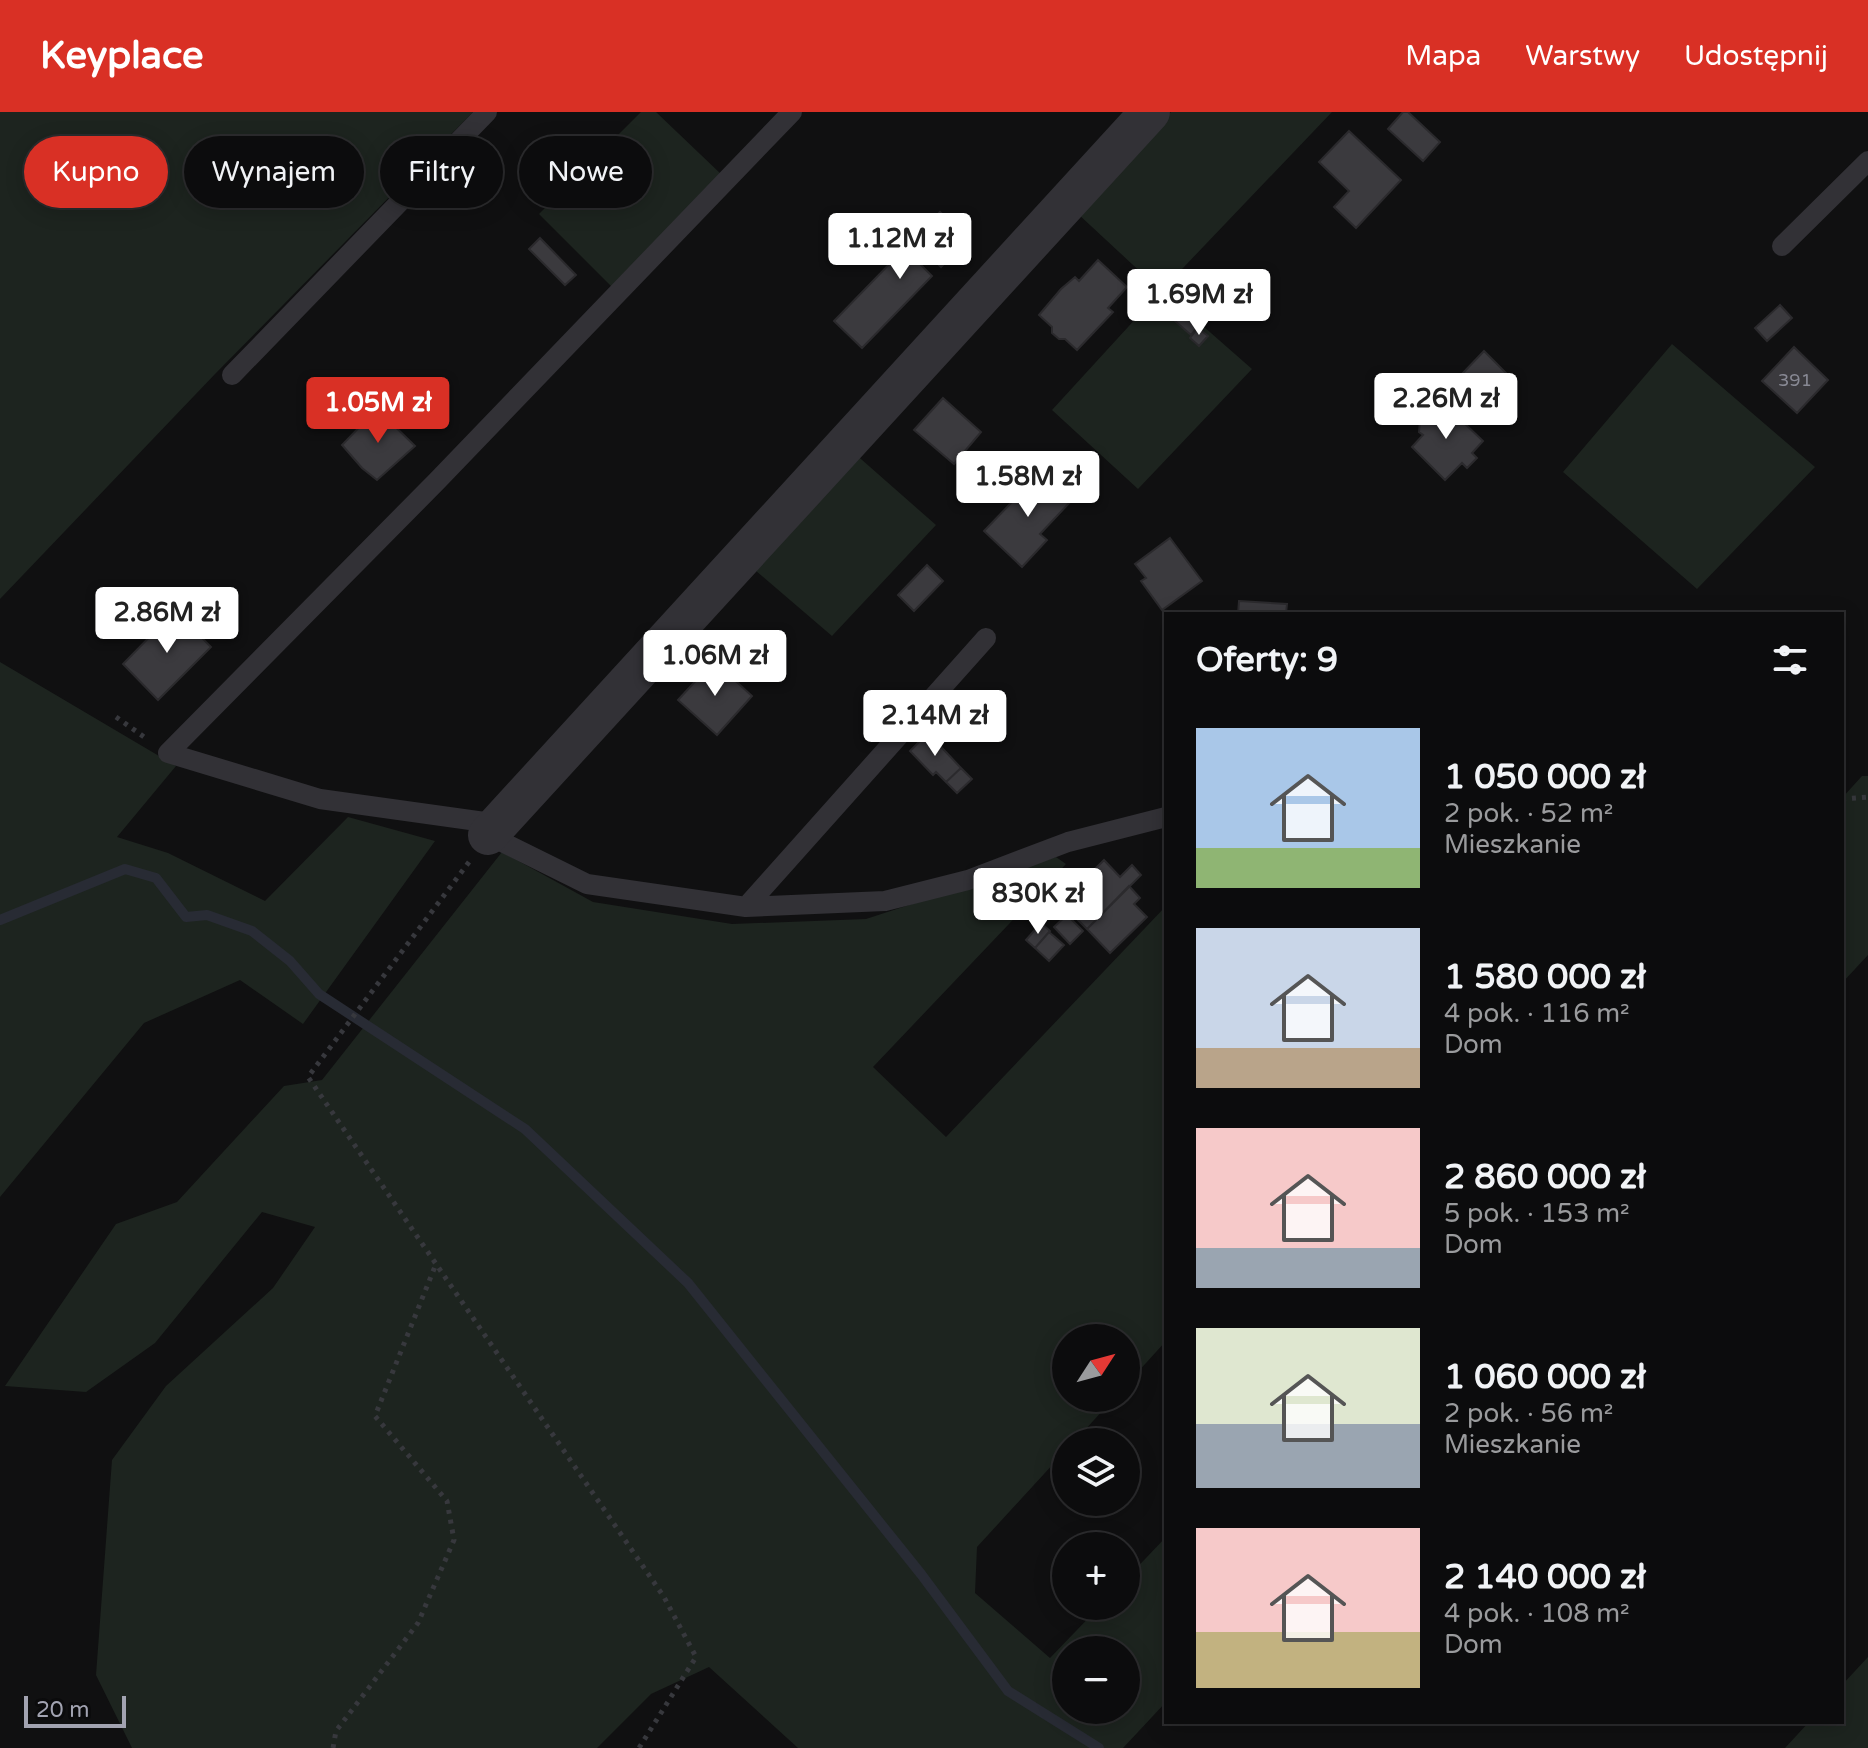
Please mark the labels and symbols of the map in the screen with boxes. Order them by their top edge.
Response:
pin: 1.12M zł [817,213,983,281]
pin: 1.69M zł [1116,269,1282,337]
house number: 391 [1778,369,1812,391]
pin: 2.26M zł [1363,373,1529,441]
pin: 1.05M zł [295,377,461,445]
pin: 1.58M zł [945,451,1111,519]
pin: 2.86M zł [84,587,250,655]
pin: 1.06M zł [632,630,798,698]
pin: 2.14M zł [852,690,1018,758]
pin: 830K zł [964,868,1112,936]
north arrow [1052,1324,1140,1412]
scale bar [24,1692,126,1728]

